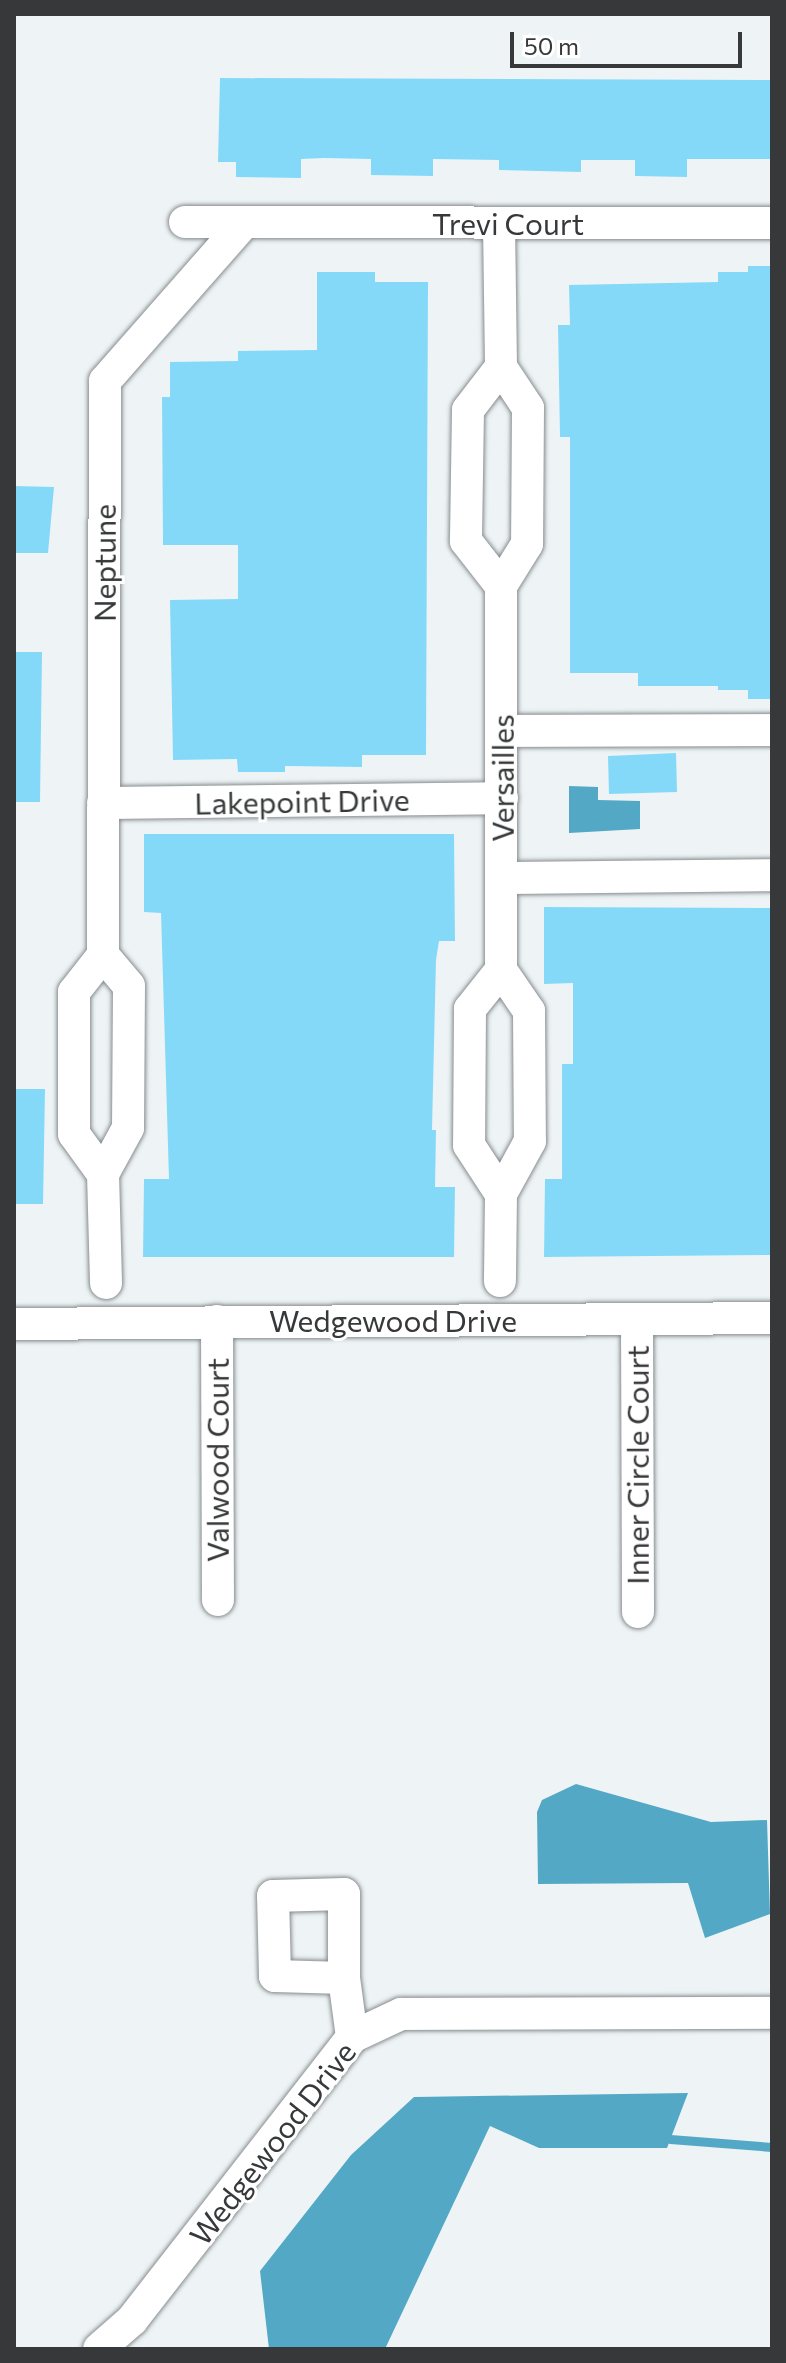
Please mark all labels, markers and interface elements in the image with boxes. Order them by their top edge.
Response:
scale bar [514,16,746,66]
text: 50 m [524,31,579,60]
street label: Trevi Court [432,205,584,241]
street label: Neptune [86,504,122,622]
street label: Versailles [484,714,520,842]
street label: Lakepoint Drive [194,781,410,821]
street label: Wedgewood Drive [269,1302,517,1338]
street label: Inner Circle Court [619,1345,655,1585]
street label: Valwood Court [199,1358,235,1562]
street label: Wedgewood Drive [181,2034,363,2252]

